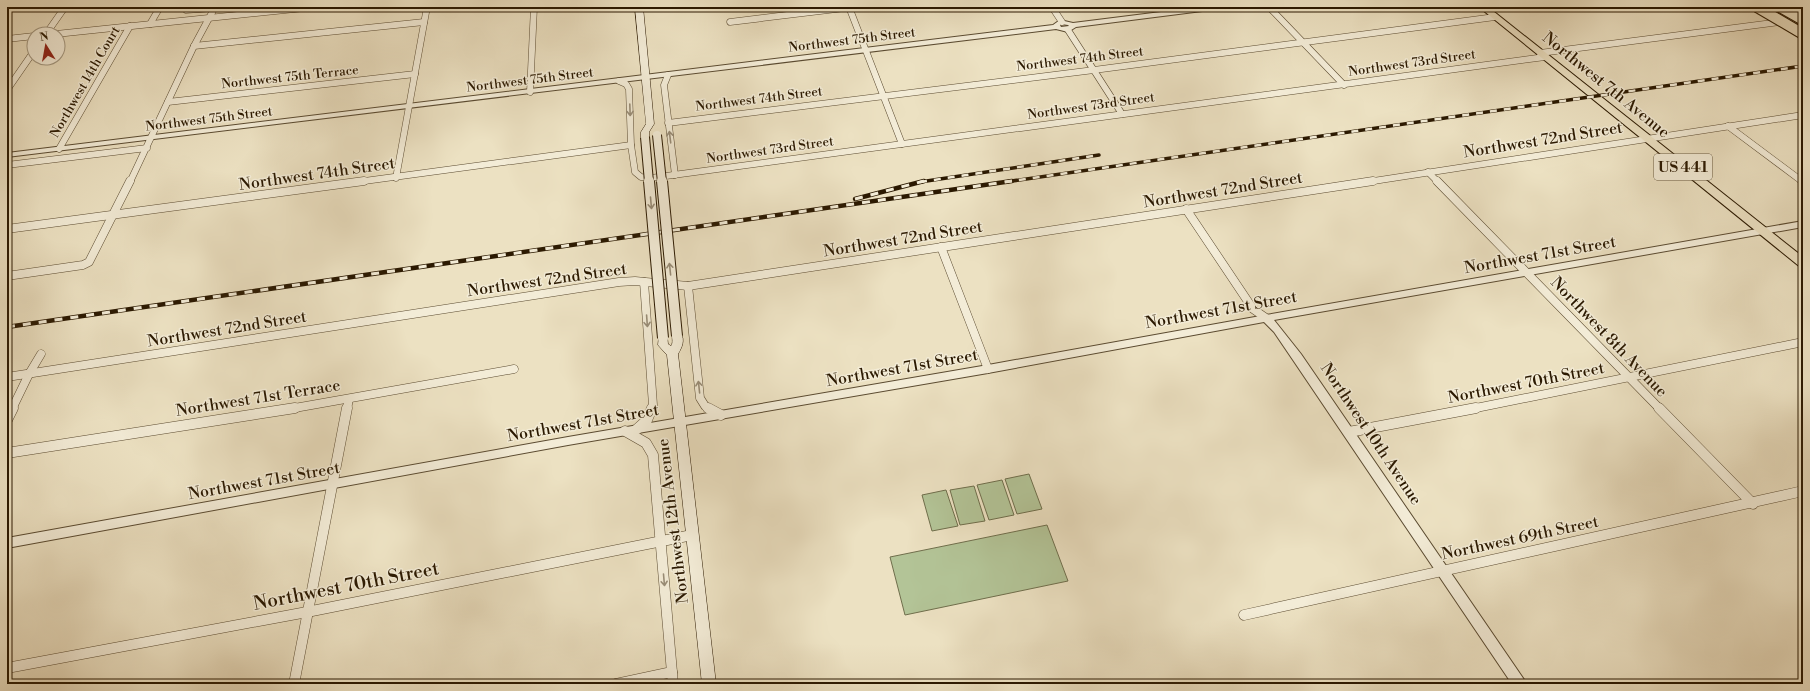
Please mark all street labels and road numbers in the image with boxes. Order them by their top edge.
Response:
street label: Northwest 14th Court [47,23,124,141]
street label: Northwest 75th Street [788,24,917,56]
street label: Northwest 7th Avenue [1538,28,1674,142]
street label: Northwest 74th Street [1016,43,1145,75]
street label: Northwest 73rd Street [1347,46,1477,80]
street label: Northwest 75th Terrace [220,62,360,92]
street label: Northwest 75th Street [466,64,595,96]
street label: Northwest 74th Street [695,83,824,115]
street label: Northwest 73rd Street [1026,89,1156,123]
street label: Northwest 75th Street [145,103,274,135]
street label: Northwest 72nd Street [1462,117,1624,162]
street label: Northwest 73rd Street [705,133,835,167]
street label: Northwest 74th Street [238,153,397,195]
road number: US 441 [1654,154,1712,180]
street label: Northwest 72nd Street [1142,167,1304,212]
street label: Northwest 72nd Street [822,216,984,261]
street label: Northwest 71st Street [1463,232,1618,278]
street label: Northwest 72nd Street [466,259,628,301]
street label: Northwest 8th Avenue [1546,273,1672,401]
street label: Northwest 71st Street [1144,287,1299,333]
street label: Northwest 72nd Street [146,306,308,351]
street label: Northwest 71st Street [825,345,980,391]
street label: Northwest 70th Street [1446,358,1606,408]
street label: Northwest 10th Avenue [1316,359,1426,509]
street label: Northwest 71st Terrace [174,375,342,421]
street label: Northwest 71st Street [506,400,661,446]
street label: Northwest 12th Avenue [653,437,693,605]
street label: Northwest 71st Street [187,458,342,504]
street label: Northwest 69th Street [1440,512,1601,564]
street label: Northwest 70th Street [251,556,441,616]

